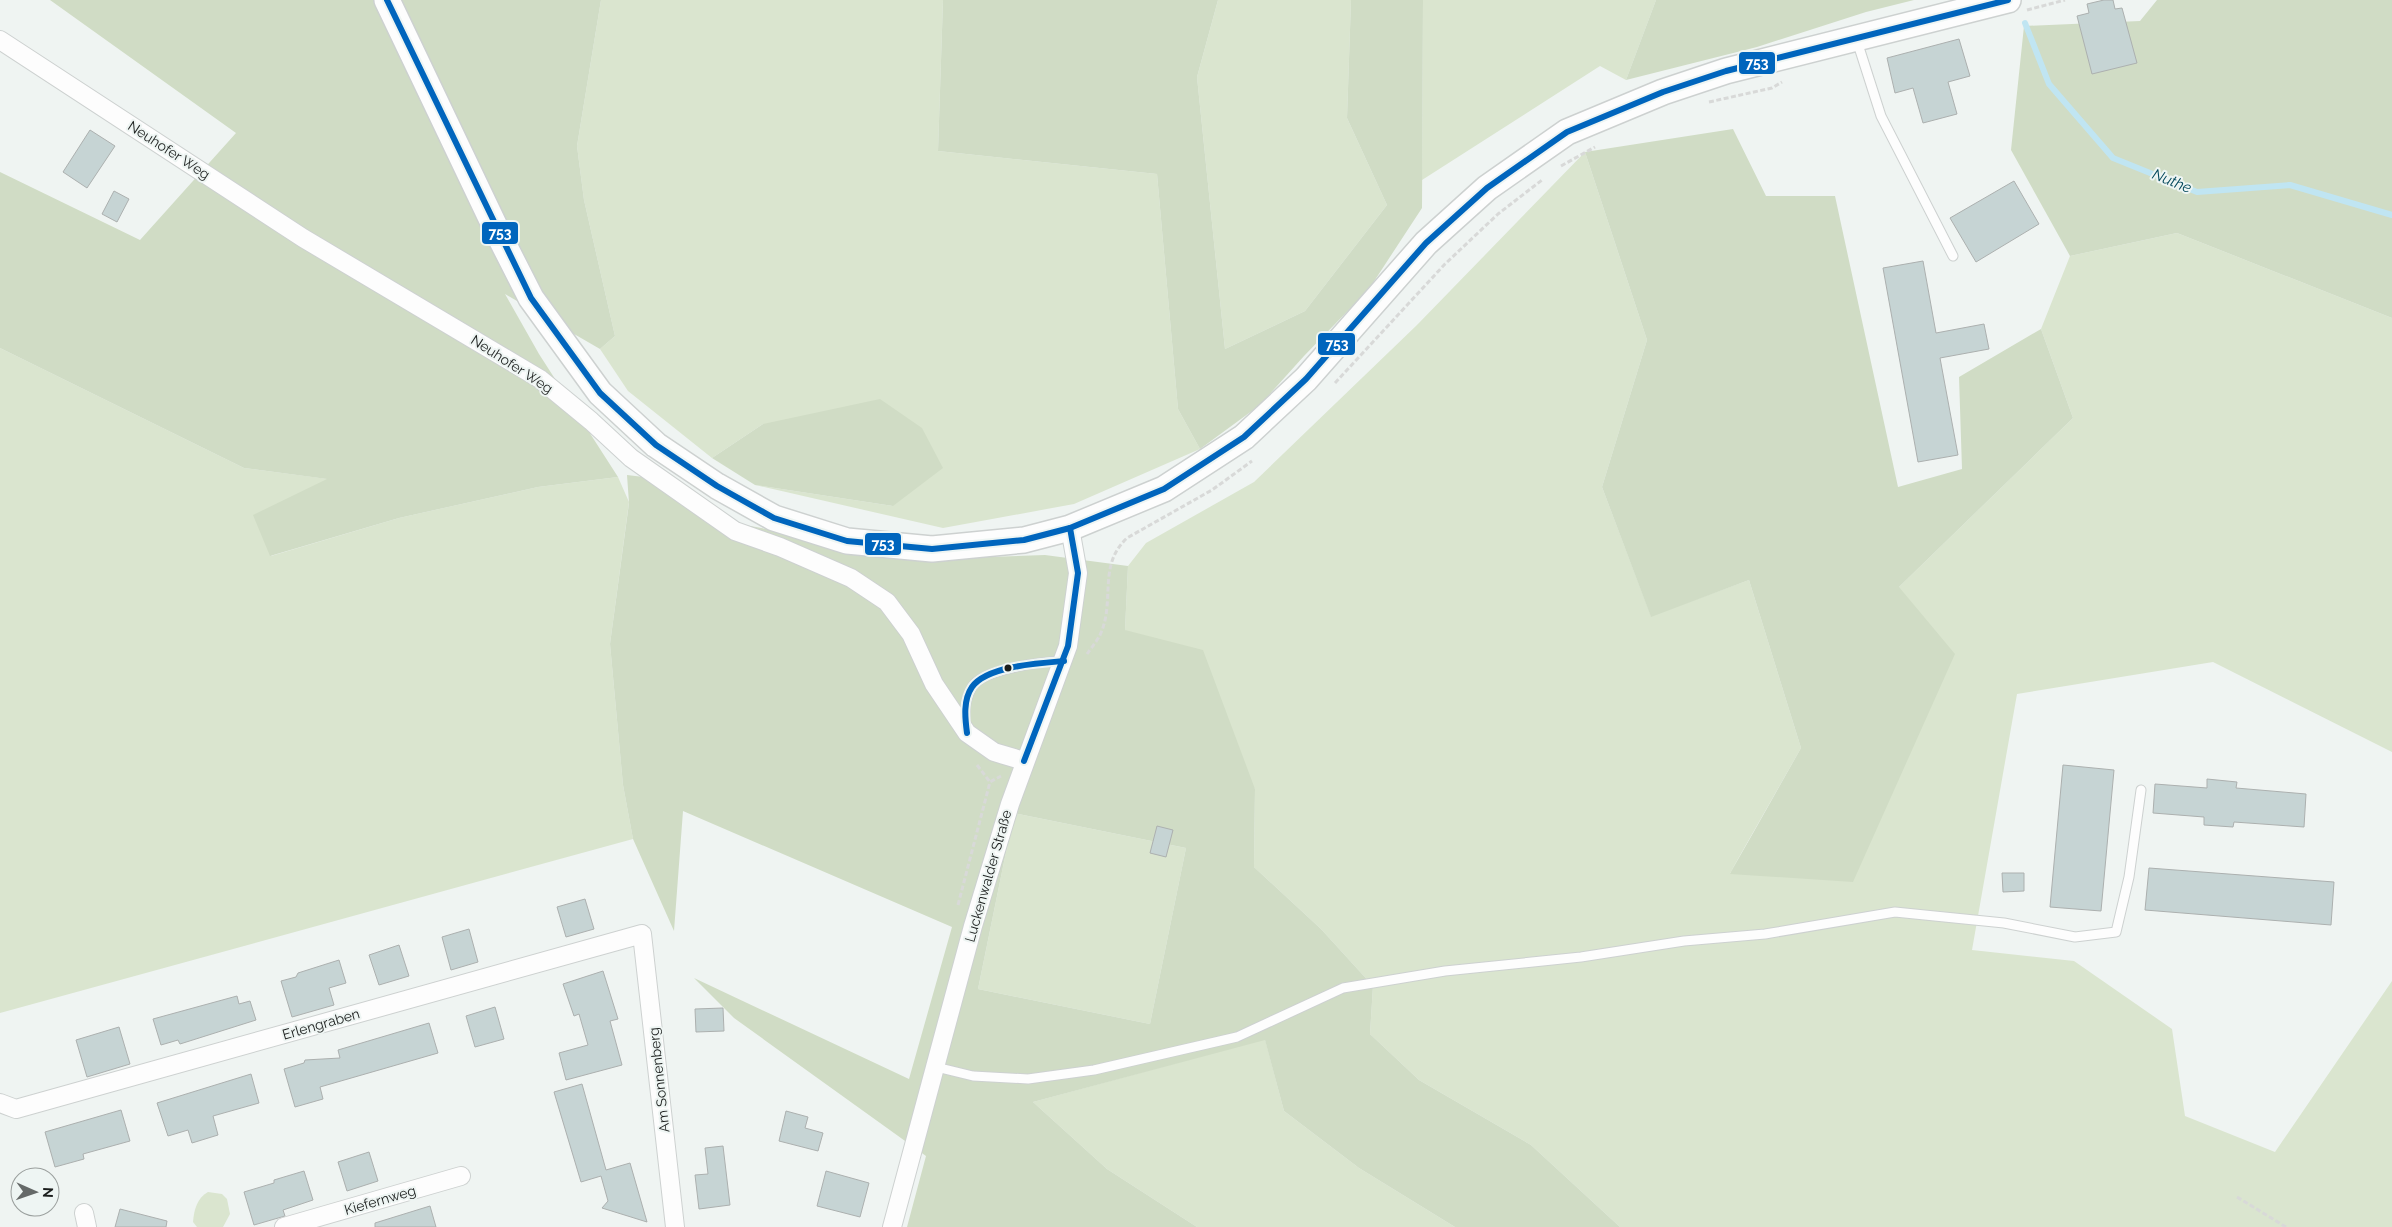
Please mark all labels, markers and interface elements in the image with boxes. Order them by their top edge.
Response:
line badge: 753 [1738,51,1776,75]
text: 753 [1745,55,1769,71]
street label: Neuhofer Weg [125,118,213,182]
water label: Nuthe [2150,165,2194,197]
line badge: 753 [481,221,519,245]
text: 753 [488,225,512,241]
street label: Neuhofer Weg [468,332,556,396]
line badge: 753 [1317,332,1356,356]
text: 753 [1325,336,1349,352]
line badge: 753 [864,532,902,556]
text: 753 [871,536,895,552]
unlabelled marker [1003,663,1013,673]
street label: Luckenwalder Straße [961,808,1015,944]
street label: Erlengraben [280,1005,362,1043]
street label: Am Sonnenberg [646,1027,672,1133]
north arrow [10,1167,60,1217]
street label: Kiefernweg [342,1182,418,1218]
text: N [40,1187,56,1198]

